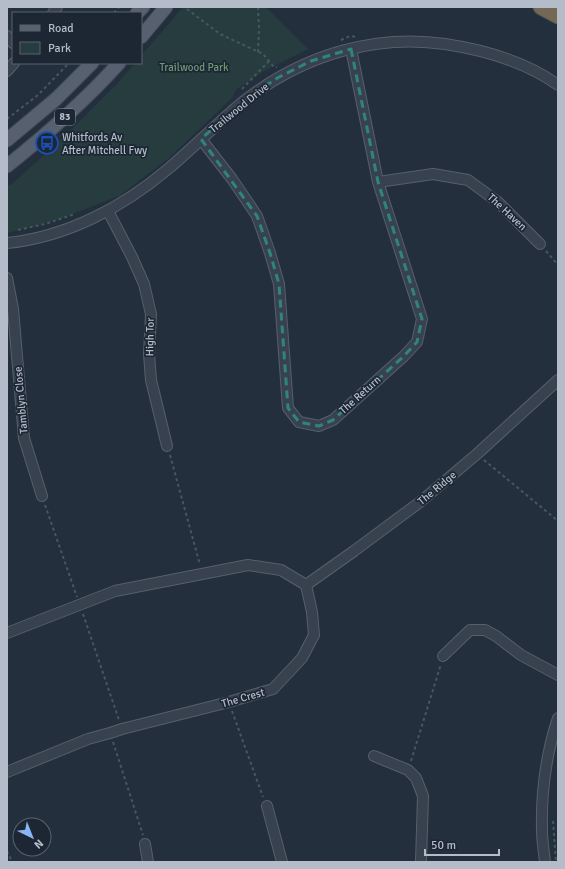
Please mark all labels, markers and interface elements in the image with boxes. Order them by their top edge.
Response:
legend [12,12,142,64]
text: Road [48,21,74,36]
text: Park [48,41,71,56]
park label: Trailwood Park [159,61,229,74]
street label: Trailwood Drive [207,80,271,136]
road number: 83 [55,109,75,125]
bus stop icon: Whitfords Av After Mitchell Fwy [34,130,60,156]
place label: Whitfords Av After Mitchell Fwy [62,131,148,157]
street label: The Haven [485,191,529,233]
street label: High Tor [143,317,157,357]
street label: Tamblyn Close [12,366,30,434]
street label: The Return [337,373,383,417]
street label: The Ridge [415,468,459,508]
street label: The Crest [220,686,266,710]
north arrow [12,817,52,857]
scale bar [425,831,499,857]
text: N [31,837,46,851]
text: 50 m [431,838,456,853]

